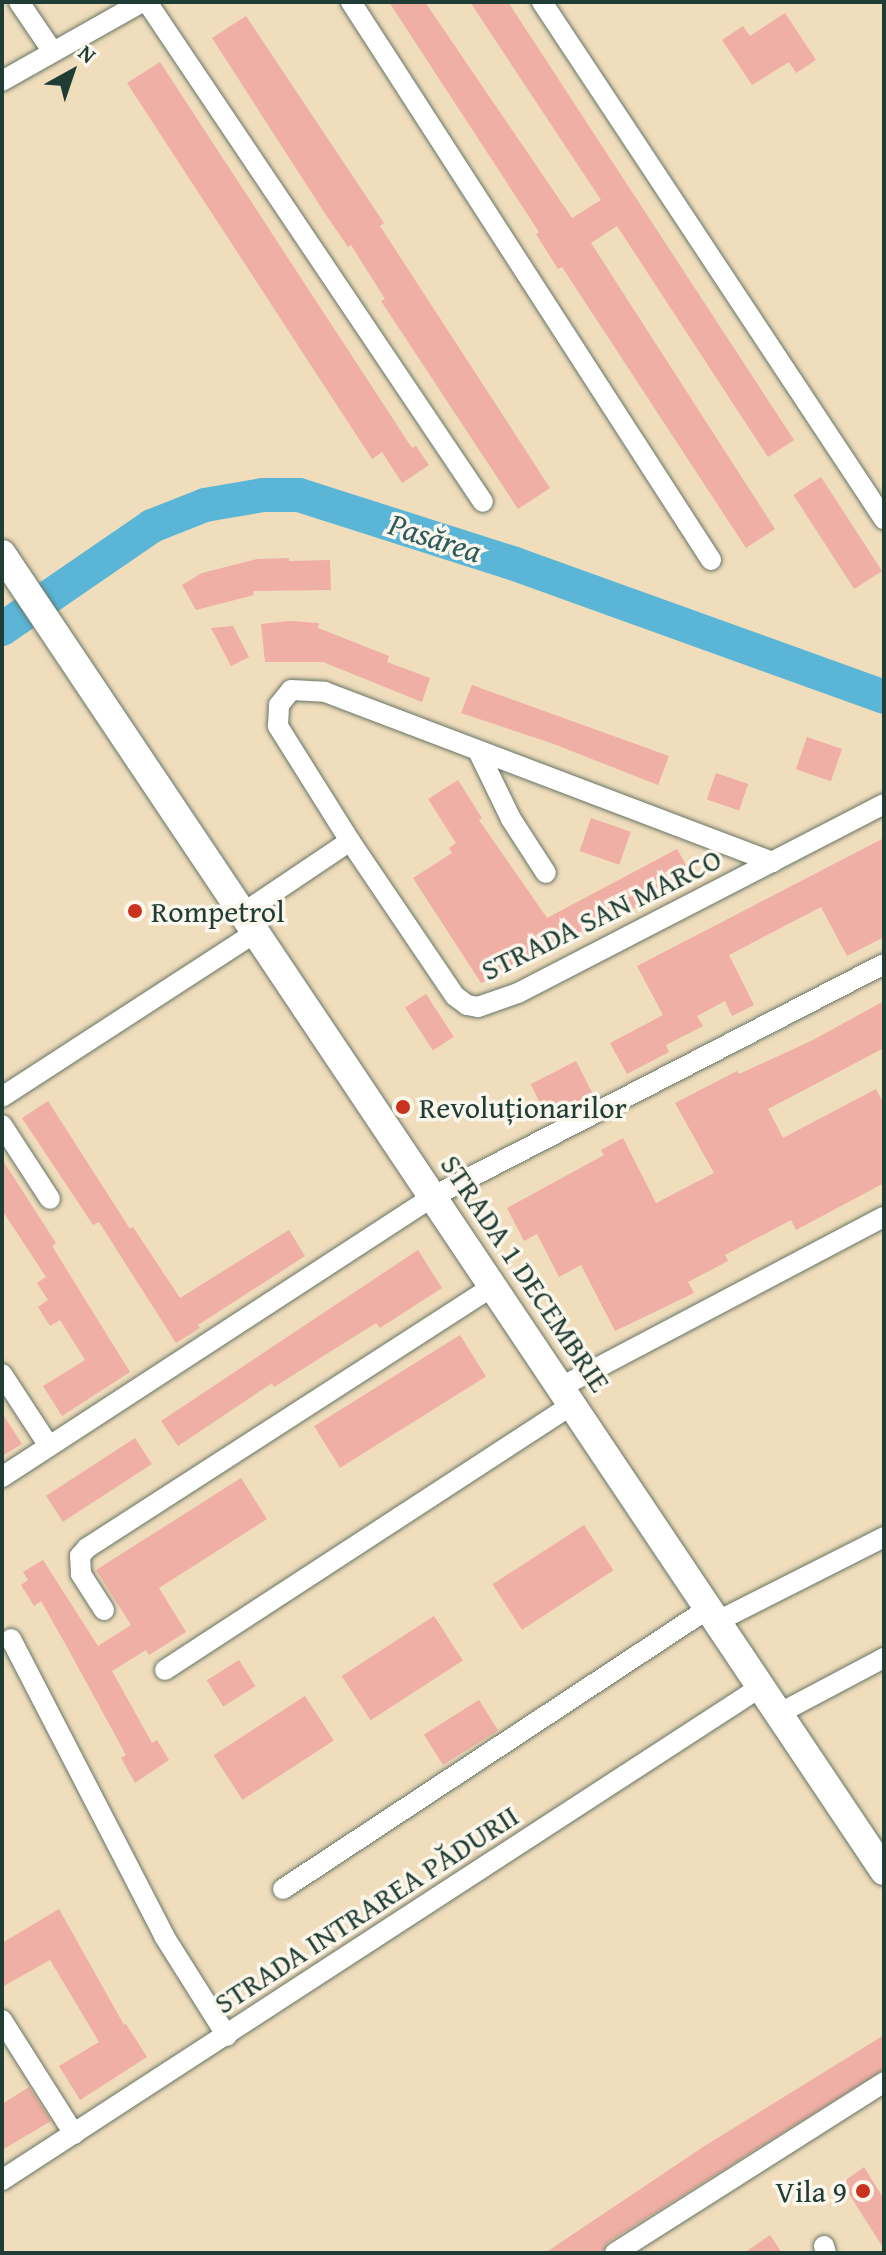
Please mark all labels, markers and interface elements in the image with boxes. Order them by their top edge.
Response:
north arrow [32,32,112,112]
text: N [72,37,103,71]
water label: Pasărea [384,505,486,571]
street label: STRADA SAN MARCO [475,840,727,988]
place label: Rompetrol [151,893,285,929]
marker: Rompetrol [126,902,144,920]
place label: Revoluționarilor [419,1089,627,1125]
marker: Revoluționarilor [394,1098,412,1116]
street label: STRADA 1 DECEMBRIE [433,1148,619,1398]
street label: STRADA INTRAREA PĂDURII [207,1797,525,2021]
place label: Vila 9 [775,2173,847,2209]
marker: Vila 9 [854,2182,872,2200]

